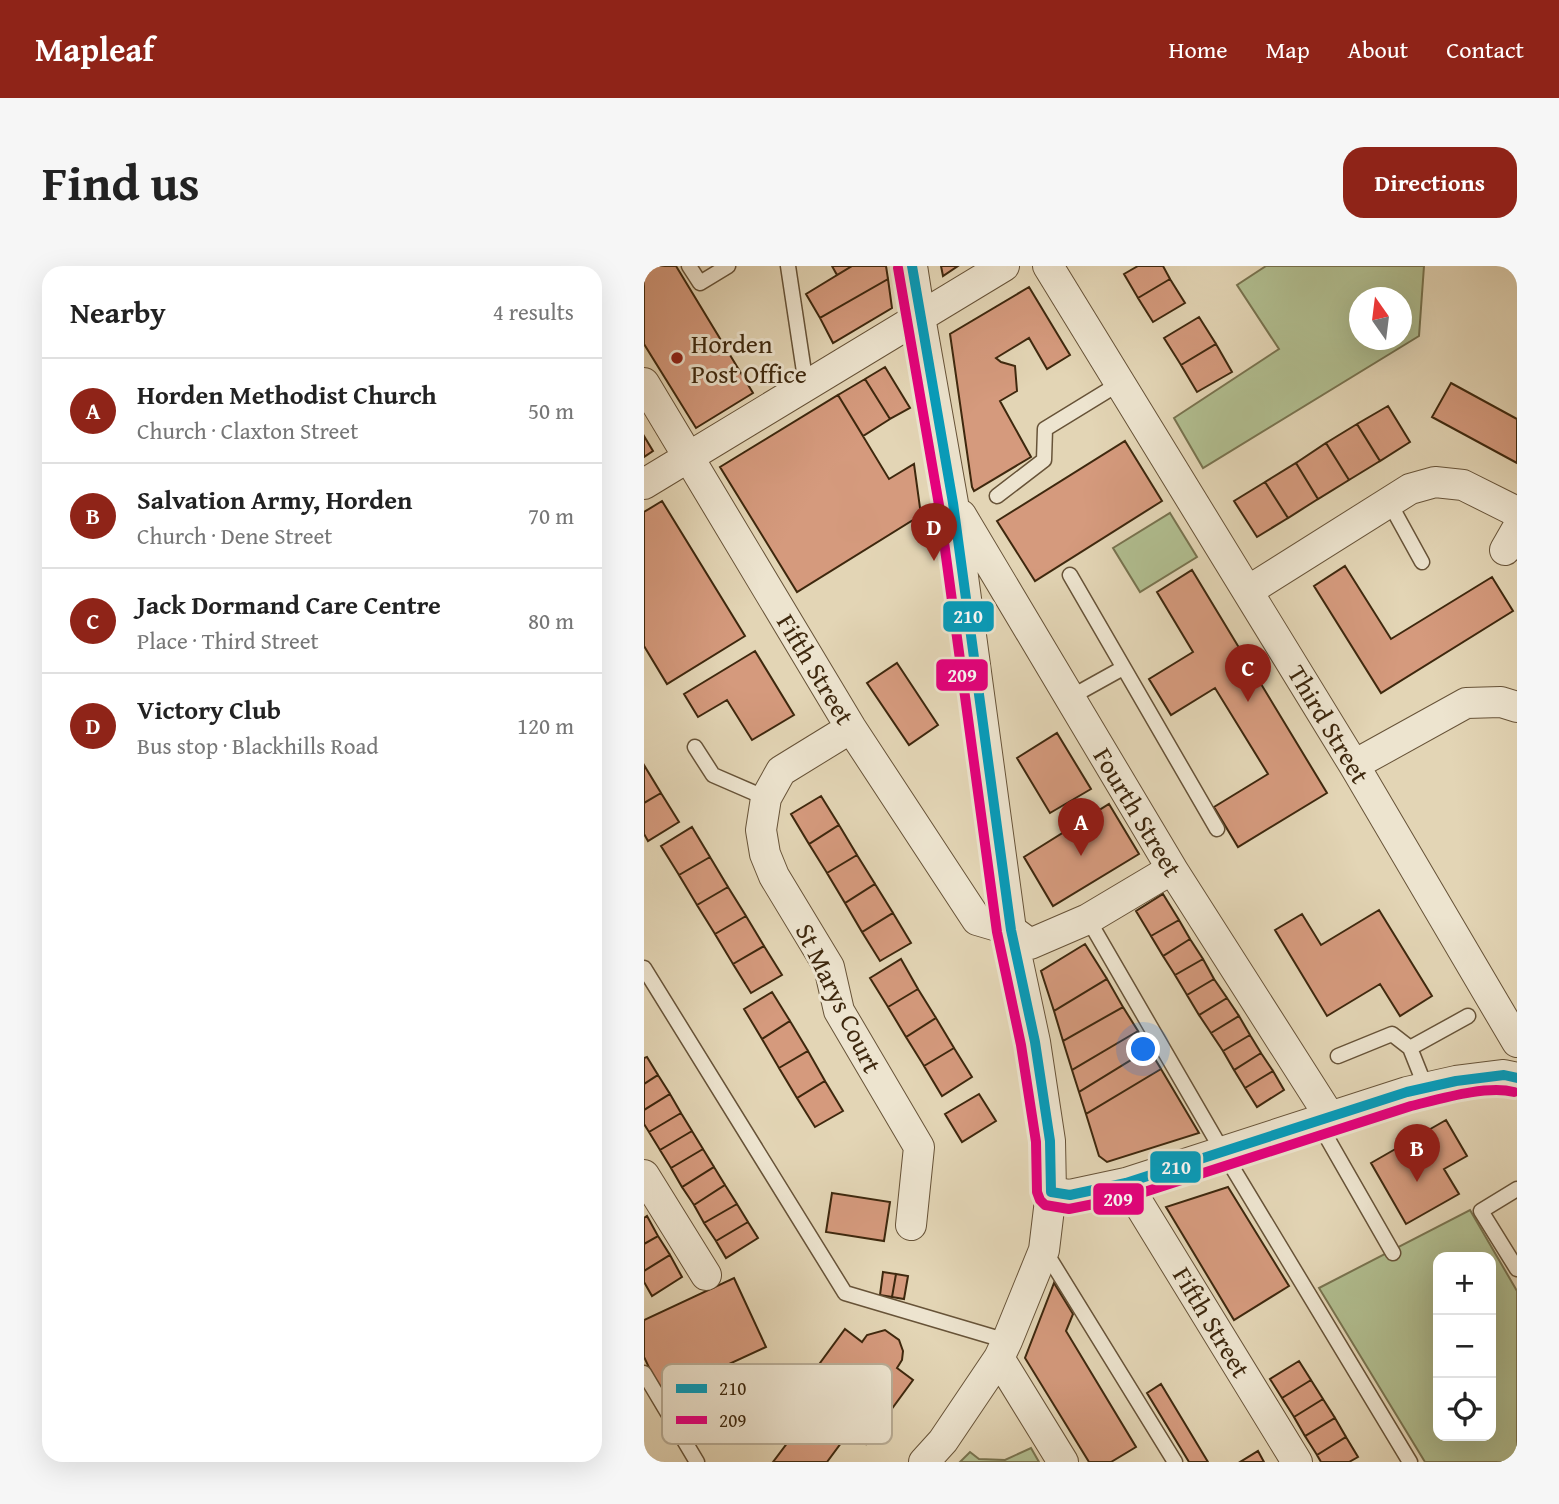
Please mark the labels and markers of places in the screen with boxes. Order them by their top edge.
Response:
place label: Horden Post Office [691,324,807,393]
marker: Horden Post Office [669,350,685,366]
pin: D [911,503,957,561]
pin: C [1225,644,1271,702]
pin: A [1058,798,1104,856]
pin: B [1394,1124,1440,1182]

